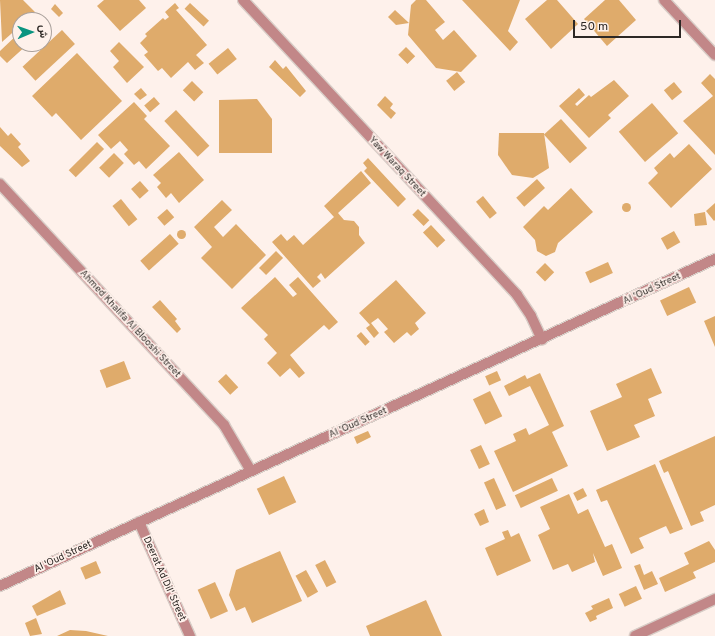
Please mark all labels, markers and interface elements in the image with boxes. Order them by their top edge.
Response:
north arrow [12,12,52,52]
scale bar [575,12,683,38]
text: 50 m [580,19,608,35]
text: ش [36,25,50,38]
street label: Yaw Waraq Street [366,134,428,200]
street label: Ahmed Khalifa Al Blooshi Street [77,268,183,380]
street label: Al 'Oud Street [621,270,683,308]
street label: Al 'Oud Street [327,405,389,441]
street label: Deerat Ad Dil' Street [140,535,188,623]
street label: Al 'Oud Street [32,538,94,576]

